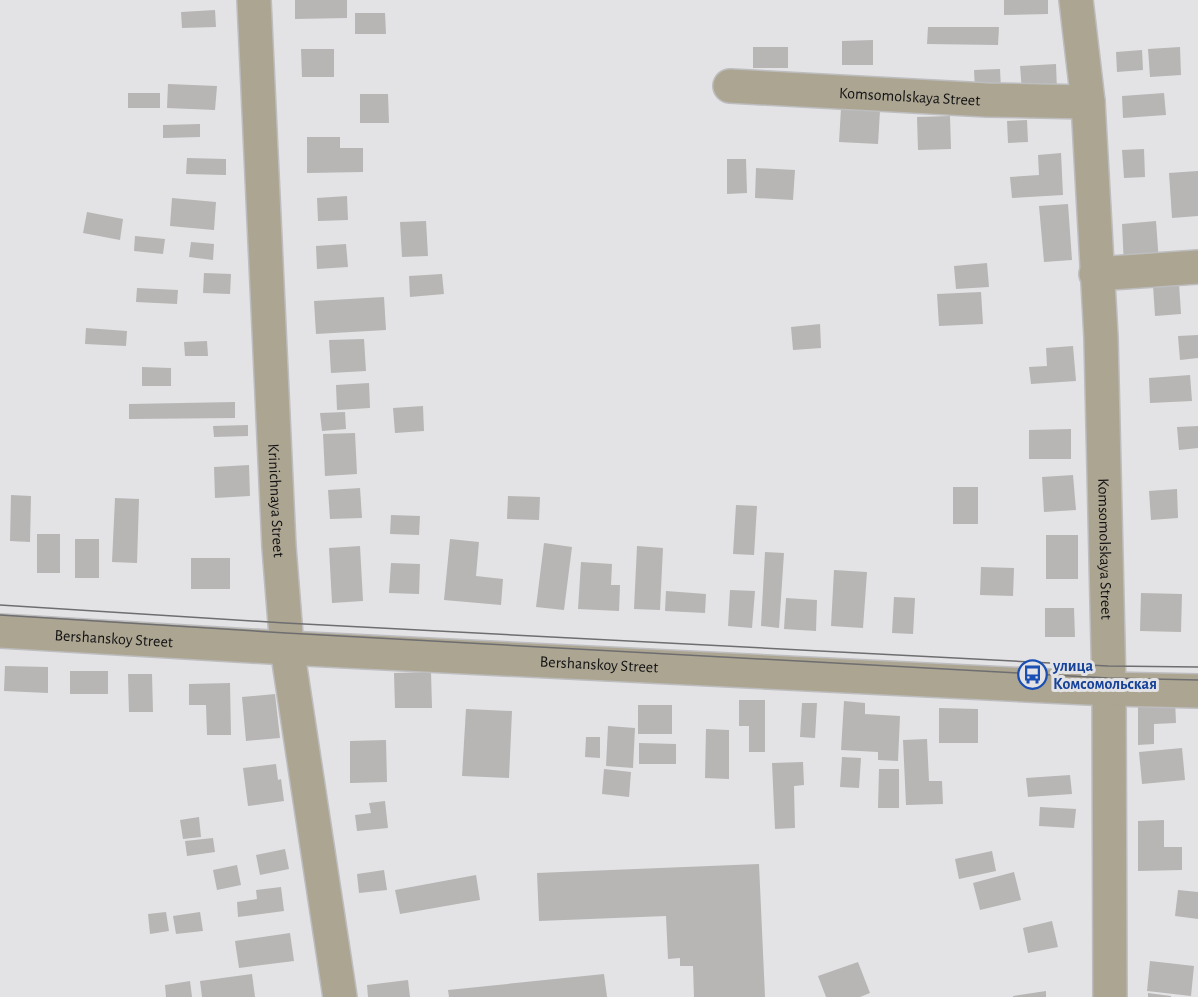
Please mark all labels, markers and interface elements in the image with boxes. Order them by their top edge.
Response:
street label: Komsomolskaya Street [839,85,981,109]
street label: Krinichnaya Street [265,443,287,558]
street label: Komsomolskaya Street [1095,478,1114,620]
street label: Bershanskoy Street [54,627,173,650]
street label: Bershanskoy Street [539,654,659,676]
bus stop icon: улица Комсомольская [1016,658,1048,690]
place label: улица Комсомольская [1052,658,1157,692]

